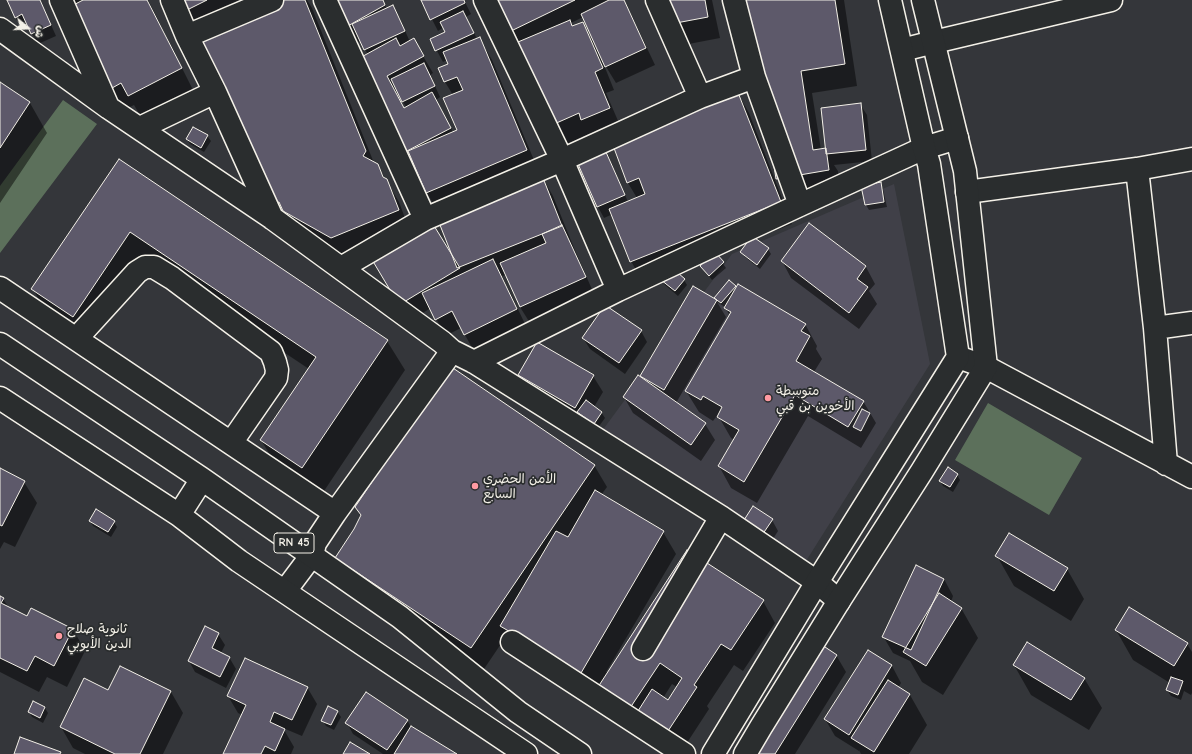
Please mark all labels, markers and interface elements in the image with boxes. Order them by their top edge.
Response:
north arrow [8,8,48,48]
text: ش [32,24,48,40]
place label: متوسطة الأخوين بن قبي [776,383,855,414]
marker: متوسطة الأخوين بن قبي [763,393,773,403]
place label: الأمن الحضري السابع [483,471,556,502]
marker: الأمن الحضري السابع [470,481,480,491]
road number: RN 45 [274,533,314,553]
place label: ثانوية صلاح الدين الأيوبي [67,621,131,652]
marker: ثانوية صلاح الدين الأيوبي [54,631,64,641]

